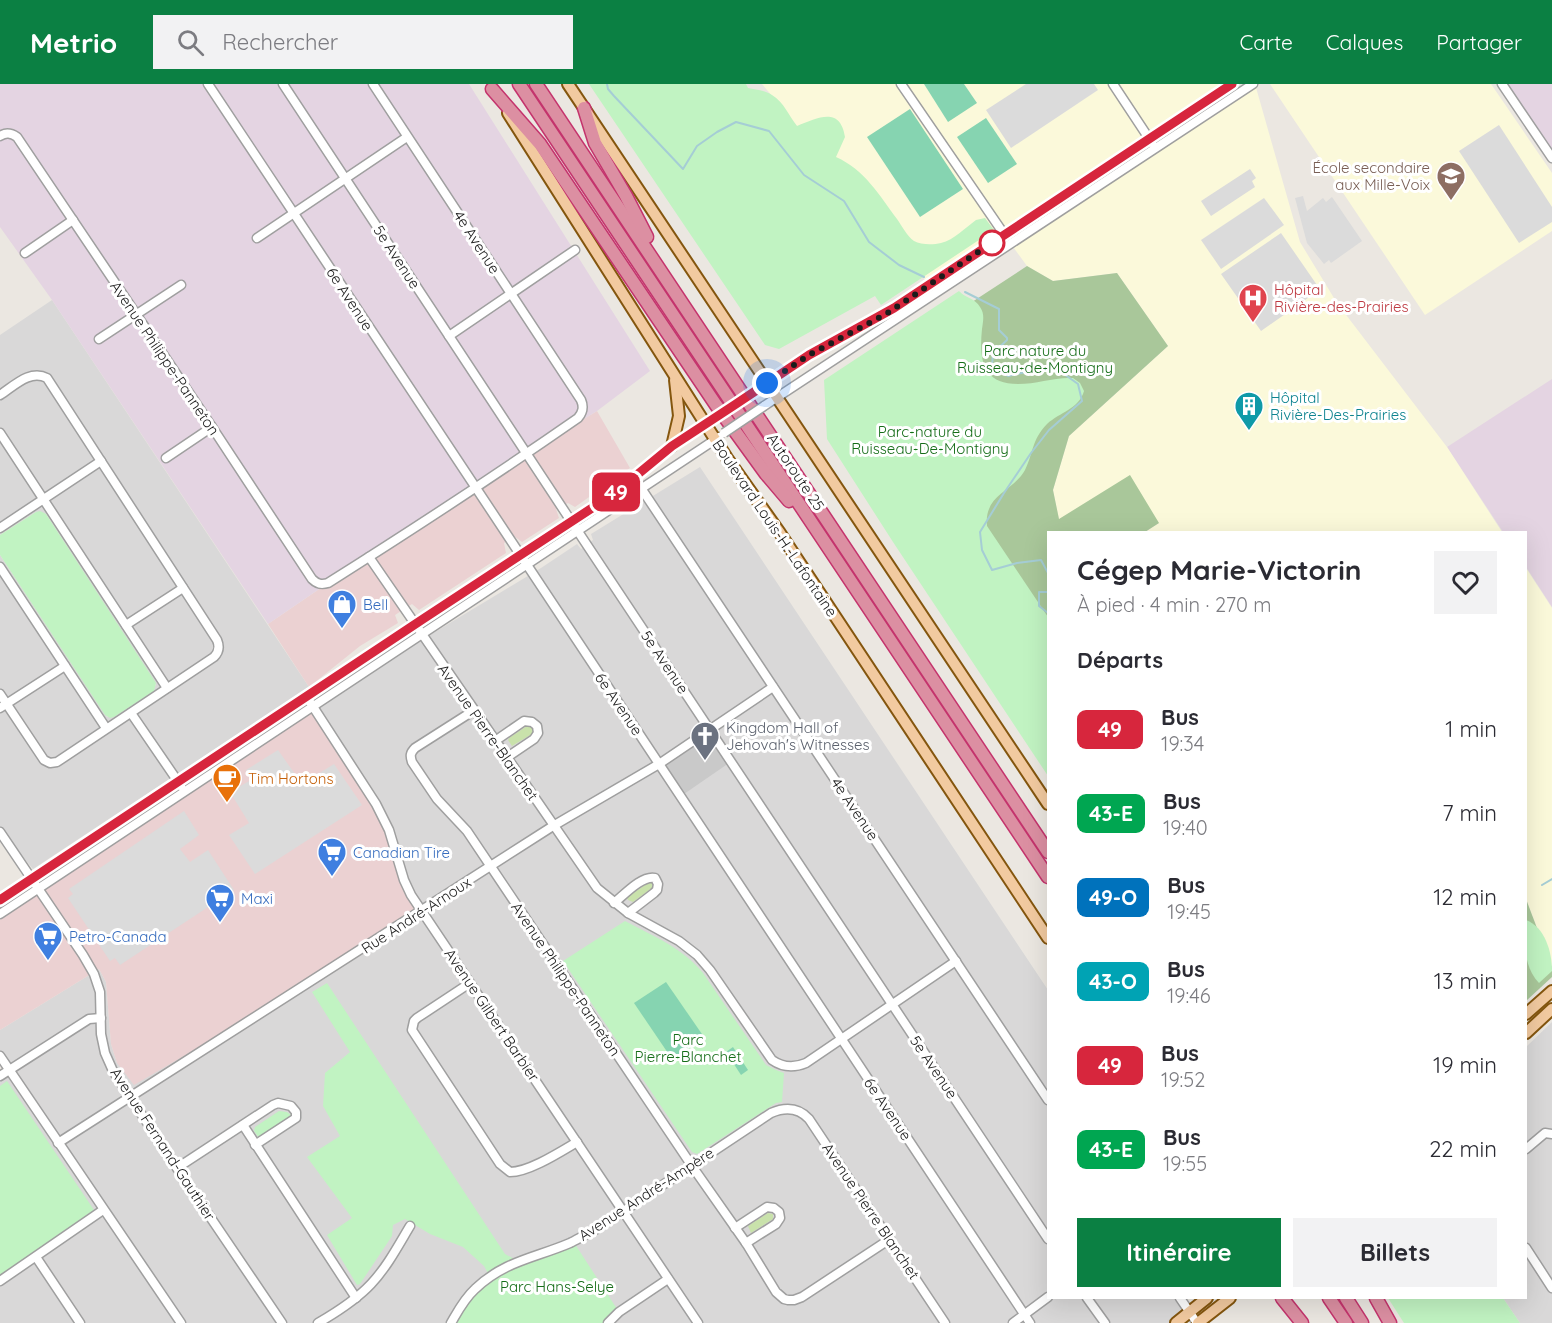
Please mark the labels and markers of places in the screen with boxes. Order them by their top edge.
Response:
place label: École secondaire aux Mille-Voix [1312,158,1430,194]
school or university icon: École secondaire aux Mille-Voix [1435,160,1467,202]
unlabelled marker [979,230,1005,256]
place label: Hôpital Rivière-des-Prairies [1274,280,1408,316]
hospital icon: Hôpital Rivière-des-Prairies [1237,282,1269,324]
place label: Hôpital Rivière-Des-Prairies [1270,388,1406,424]
building icon: Hôpital Rivière-Des-Prairies [1233,390,1265,432]
shop icon: Bell [326,588,358,630]
place label: Bell [363,595,388,614]
place label: Kingdom Hall of Jehovah's Witnesses [726,718,870,754]
church icon: Kingdom Hall of Jehovah's Witnesses [689,720,721,762]
cafe icon: Tim Hortons [211,762,243,804]
place label: Tim Hortons [248,769,333,788]
supermarket icon: Canadian Tire [316,836,348,878]
place label: Canadian Tire [353,843,450,862]
supermarket icon: Maxi [204,882,236,924]
place label: Maxi [241,889,273,908]
supermarket icon: Petro-Canada [32,920,64,962]
place label: Petro-Canada [69,927,167,946]

